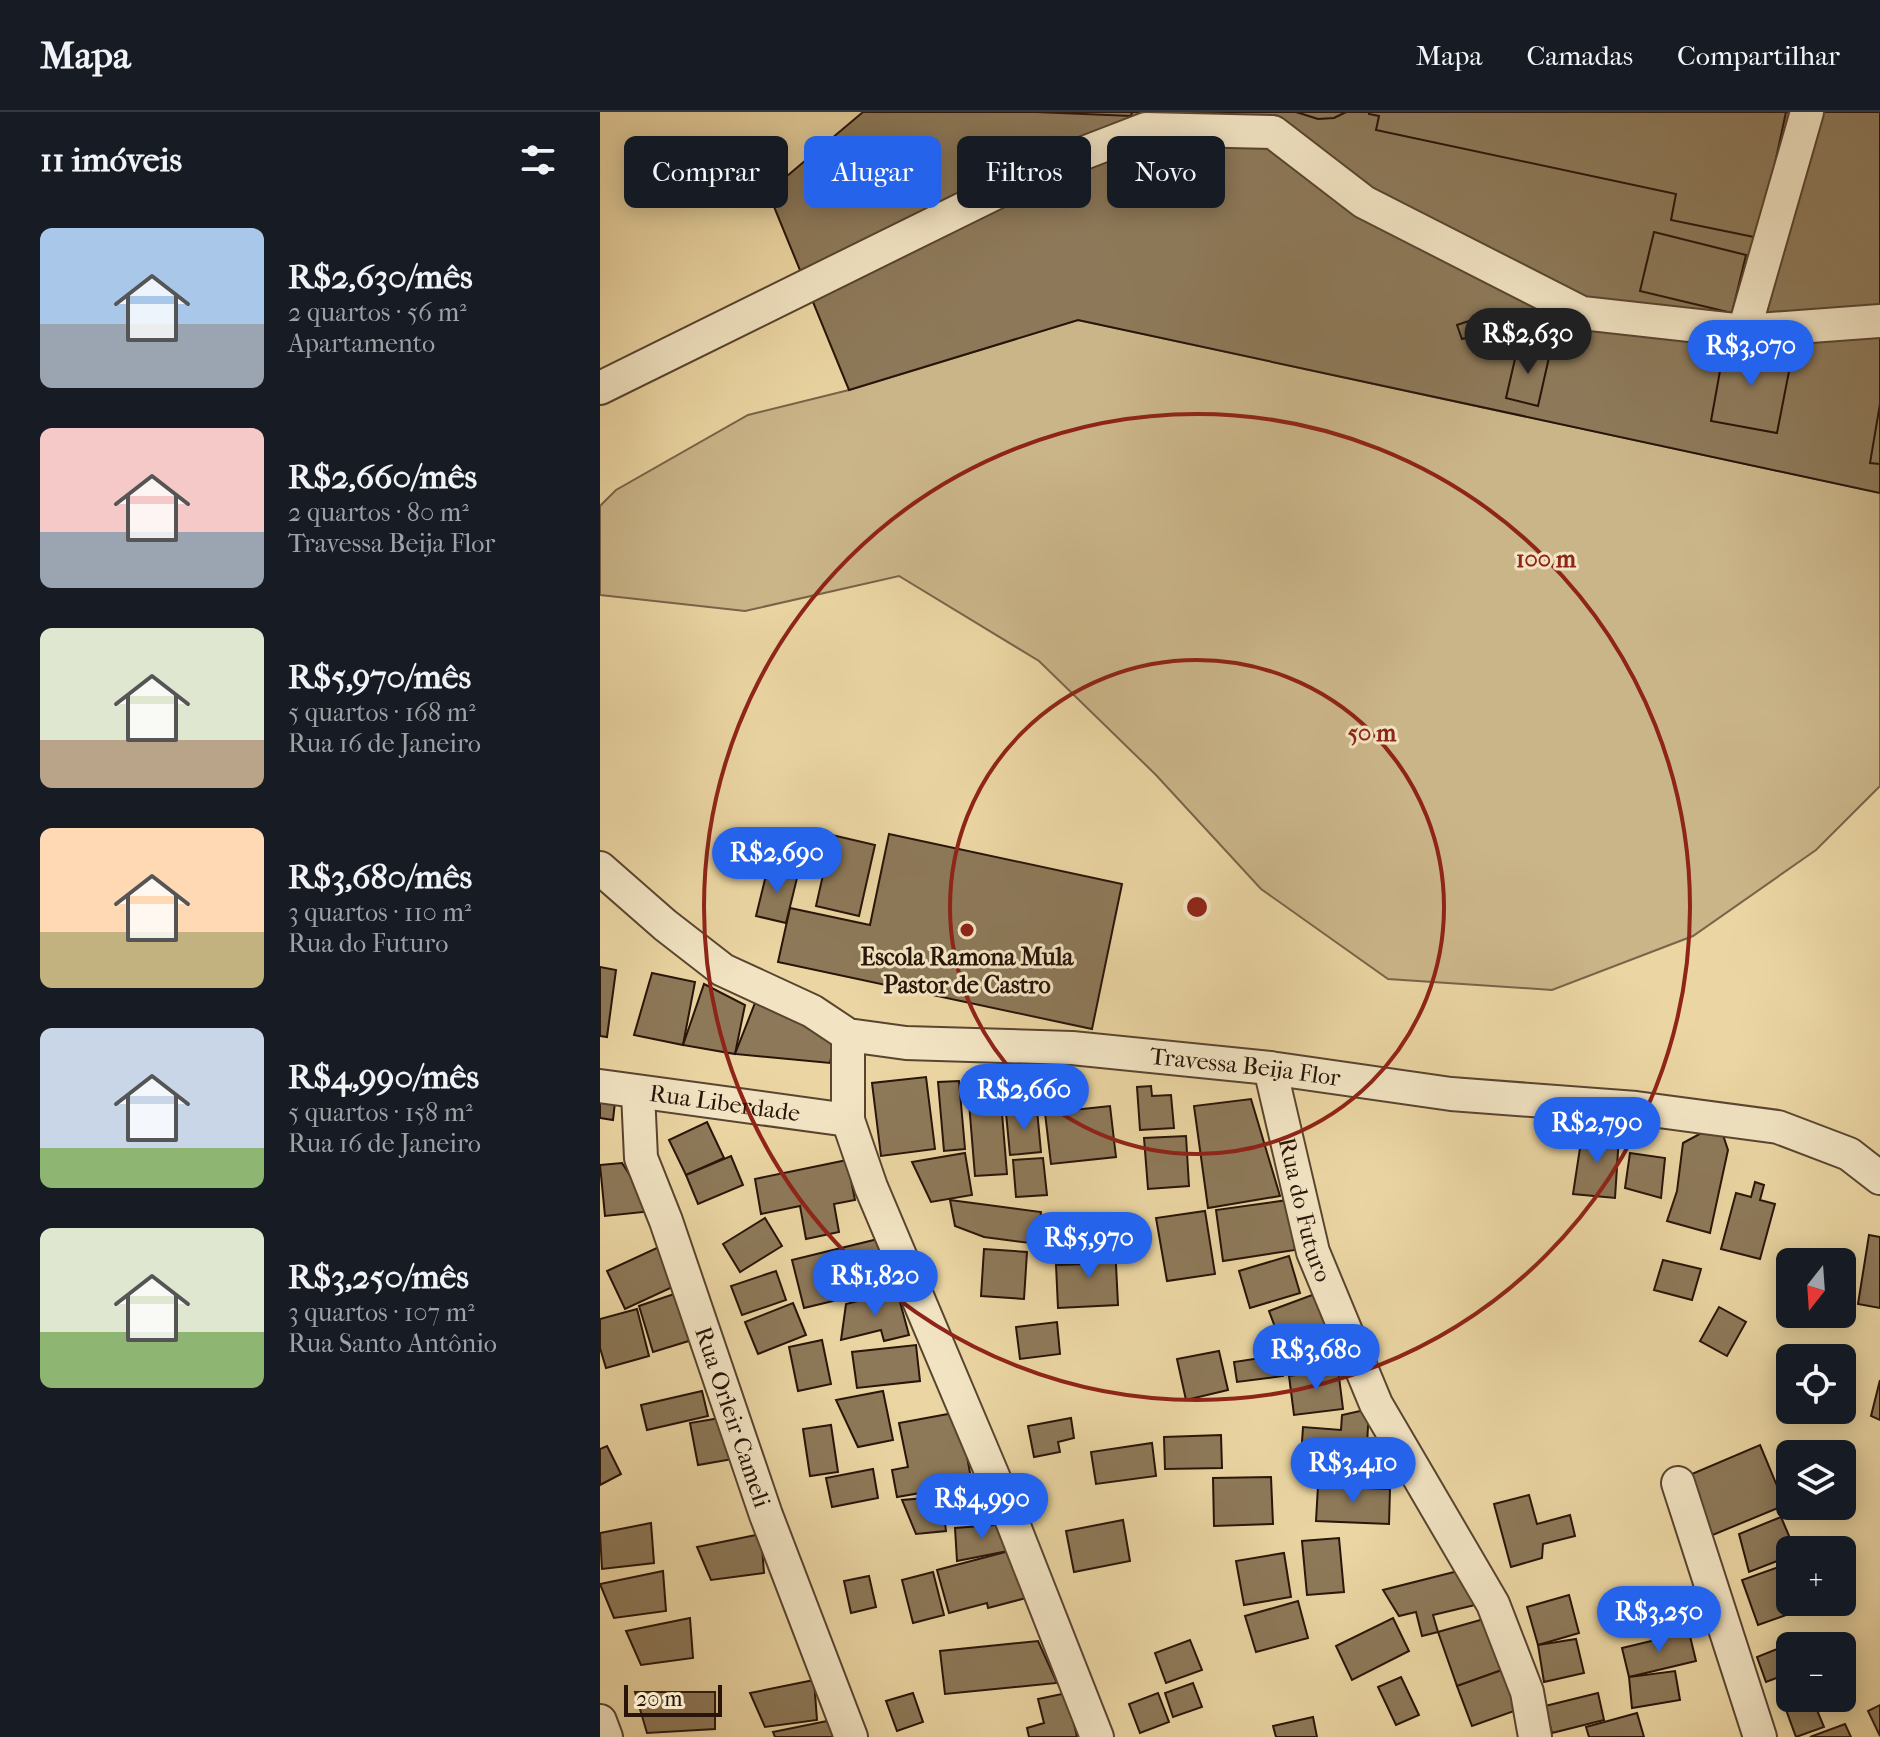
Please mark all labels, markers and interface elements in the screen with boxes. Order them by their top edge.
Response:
text: Mapa [40,33,131,78]
text: Mapa [1416,39,1482,72]
text: Camadas [1526,39,1633,72]
text: Compartilhar [1677,39,1840,72]
chip: Comprar [624,136,788,208]
chip: Alugar [804,136,941,208]
chip: Filtros [957,136,1091,208]
chip: Novo [1107,136,1225,208]
icon: filters [516,138,560,182]
text: 11 imóveis [40,140,182,180]
text: R$2,630/mês [288,257,473,297]
icon: home [104,260,200,356]
text: 2 quartos · 56 m² [288,297,467,328]
pin: R$2,630 [1454,308,1602,376]
text: R$2,630 [1483,318,1573,349]
pin: R$3,070 [1677,320,1825,388]
text: Apartamento [288,328,435,359]
text: R$3,070 [1706,330,1796,361]
text: R$2,660/mês [288,457,477,497]
icon: home [104,460,200,556]
text: 2 quartos · 80 m² [288,497,469,528]
text: Travessa Beija Flor [288,528,495,559]
text: 100 m [1516,545,1577,573]
text: R$5,970/mês [288,657,471,697]
icon: home [104,660,200,756]
text: 5 quartos · 168 m² [288,697,476,728]
text: 50 m [1348,719,1397,747]
text: Rua 16 de Janeiro [288,728,481,759]
pin: R$2,690 [703,827,851,895]
text: R$2,690 [730,837,824,868]
text: R$3,680/mês [288,857,472,897]
icon: home [104,860,200,956]
centre of rings [1183,893,1211,921]
text: 3 quartos · 110 m² [288,897,471,928]
marker: Escola Ramona Mula Pastor de Castro [958,921,976,939]
text: Rua do Futuro [288,928,448,959]
place label: Escola Ramona Mula Pastor de Castro [861,943,1074,999]
street label: Travessa Beija Flor [1149,1042,1343,1092]
text: R$4,990/mês [288,1057,479,1097]
icon: home [104,1060,200,1156]
pin: R$2,660 [950,1064,1098,1132]
text: R$2,660 [977,1074,1071,1105]
street label: Rua Liberdade [648,1079,802,1127]
text: 5 quartos · 158 m² [288,1097,473,1128]
pin: R$2,790 [1523,1097,1671,1165]
text: R$2,790 [1552,1107,1643,1138]
text: Rua 16 de Janeiro [288,1128,481,1159]
street label: Rua do Futuro [1273,1135,1338,1286]
pin: R$5,970 [1015,1212,1163,1280]
text: R$5,970 [1044,1222,1134,1253]
north arrow [1776,1248,1856,1328]
map controls [1776,1248,1856,1712]
pin: R$1,820 [801,1250,949,1318]
text: R$3,250/mês [288,1257,469,1297]
icon: home [104,1260,200,1356]
text: R$1,820 [831,1260,919,1291]
text: 3 quartos · 107 m² [288,1297,475,1328]
street label: Rua Orleir Cameli [689,1323,776,1511]
pin: R$3,680 [1242,1324,1390,1392]
text: Rua Santo Antônio [288,1328,497,1359]
text: R$3,680 [1271,1334,1361,1365]
button: locate [1776,1344,1856,1424]
pin: R$3,410 [1279,1437,1427,1505]
button: layers [1776,1440,1856,1520]
text: R$3,410 [1309,1447,1397,1478]
pin: R$4,990 [908,1473,1056,1541]
text: R$4,990 [934,1483,1030,1514]
button: + [1776,1536,1856,1616]
pin: R$3,250 [1585,1586,1733,1654]
text: R$3,250 [1615,1596,1703,1627]
button: − [1776,1632,1856,1712]
scale bar [624,1681,722,1717]
text: 20 m [636,1686,682,1712]

